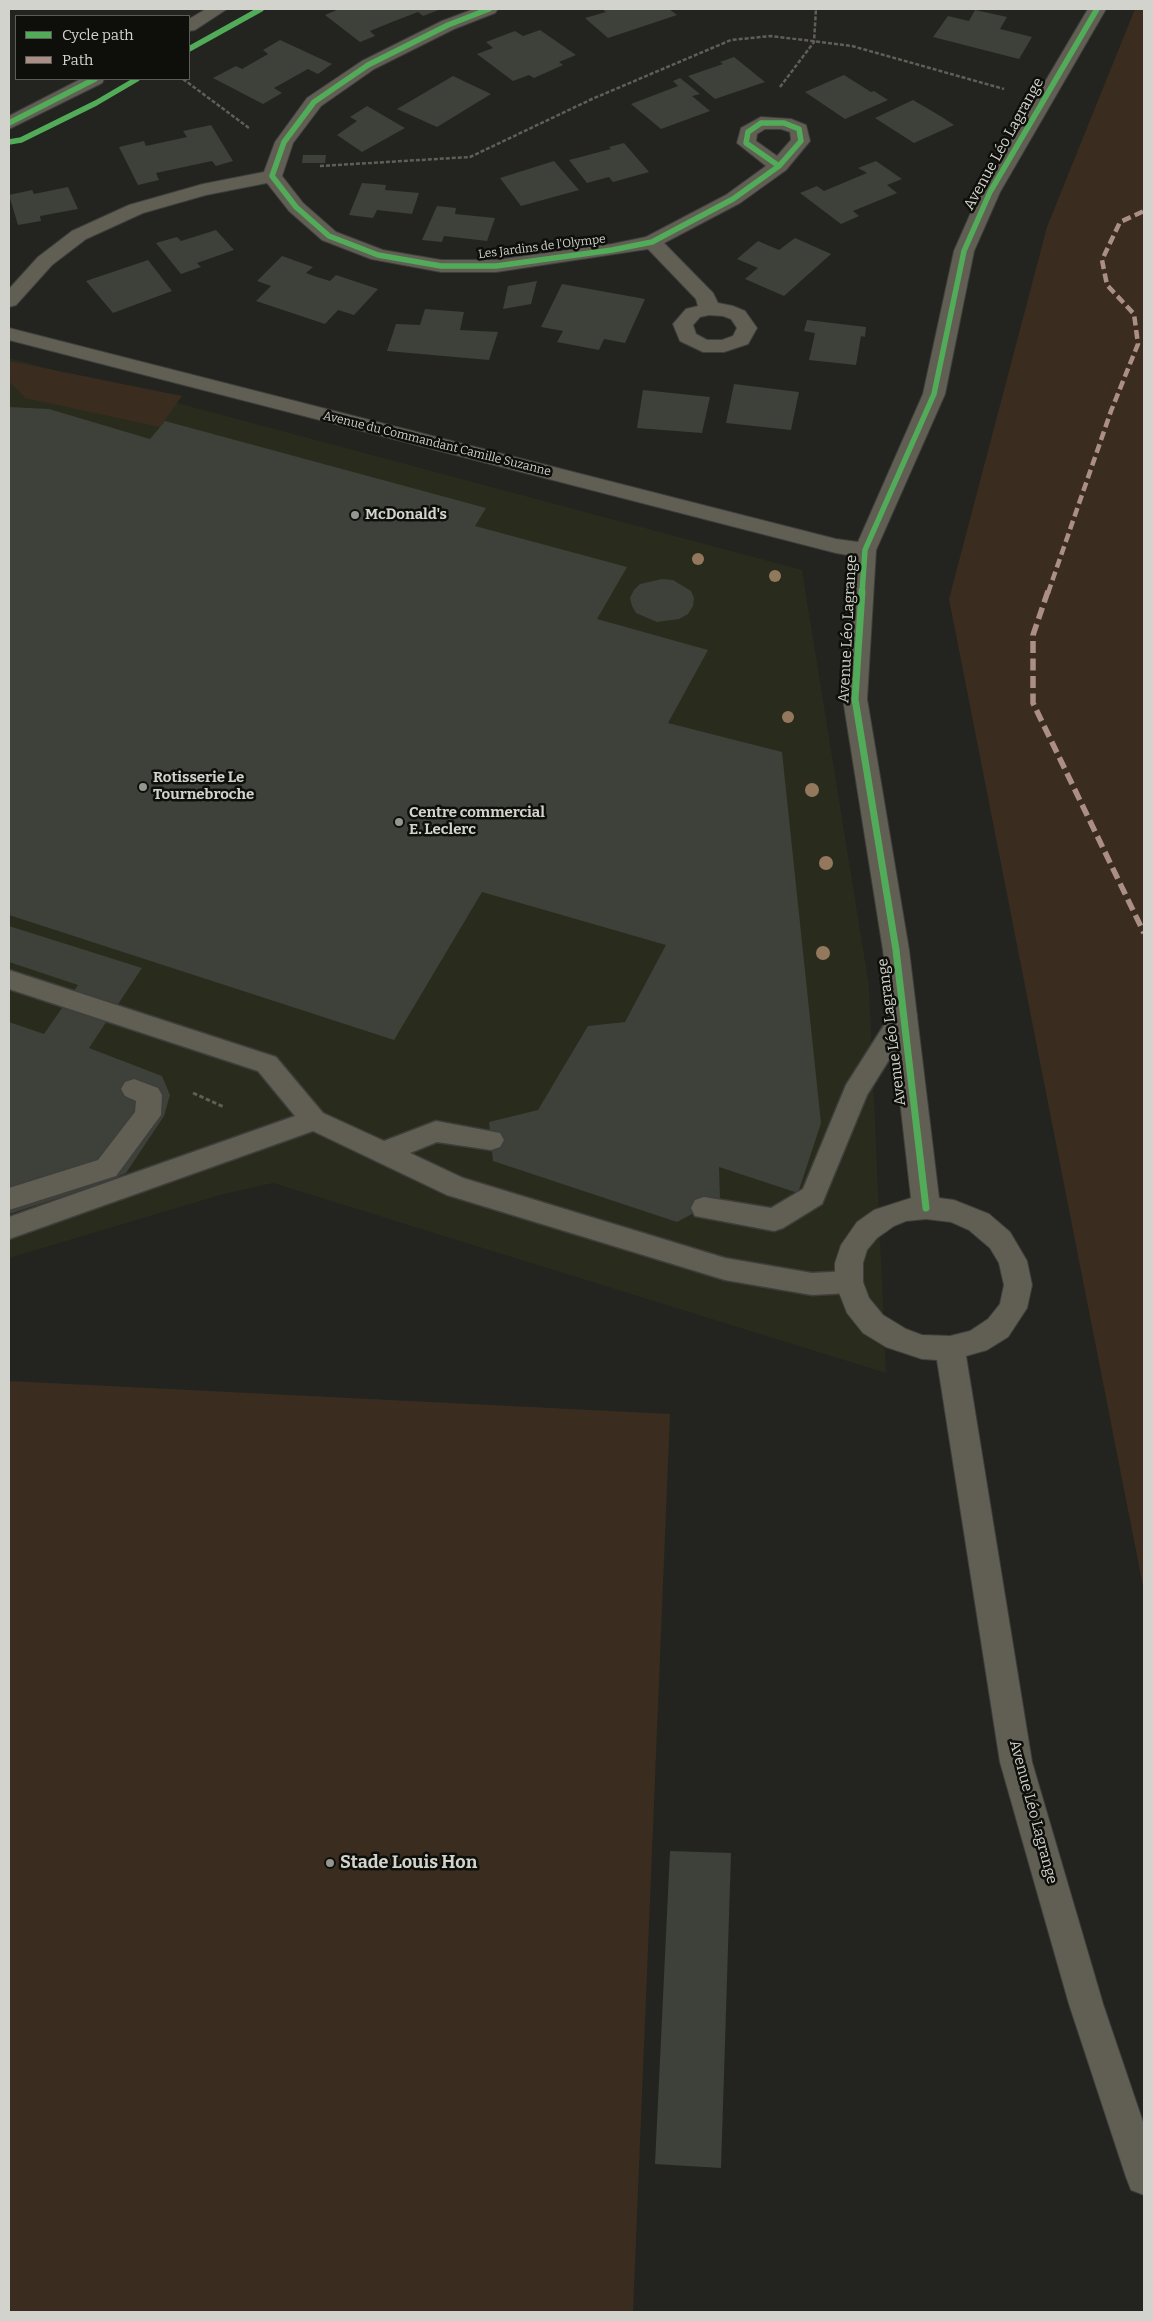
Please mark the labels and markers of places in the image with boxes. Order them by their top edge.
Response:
place label: McDonald's [365,506,447,524]
marker: McDonald's [349,509,361,521]
place label: Rotisserie Le Tournebroche [153,769,254,804]
marker: Rotisserie Le Tournebroche [137,781,149,793]
place label: Centre commercial E. Leclerc [409,804,545,839]
marker: Centre commercial E. Leclerc [393,816,405,828]
place label: Stade Louis Hon [340,1852,477,1874]
marker: Stade Louis Hon [324,1857,336,1869]

